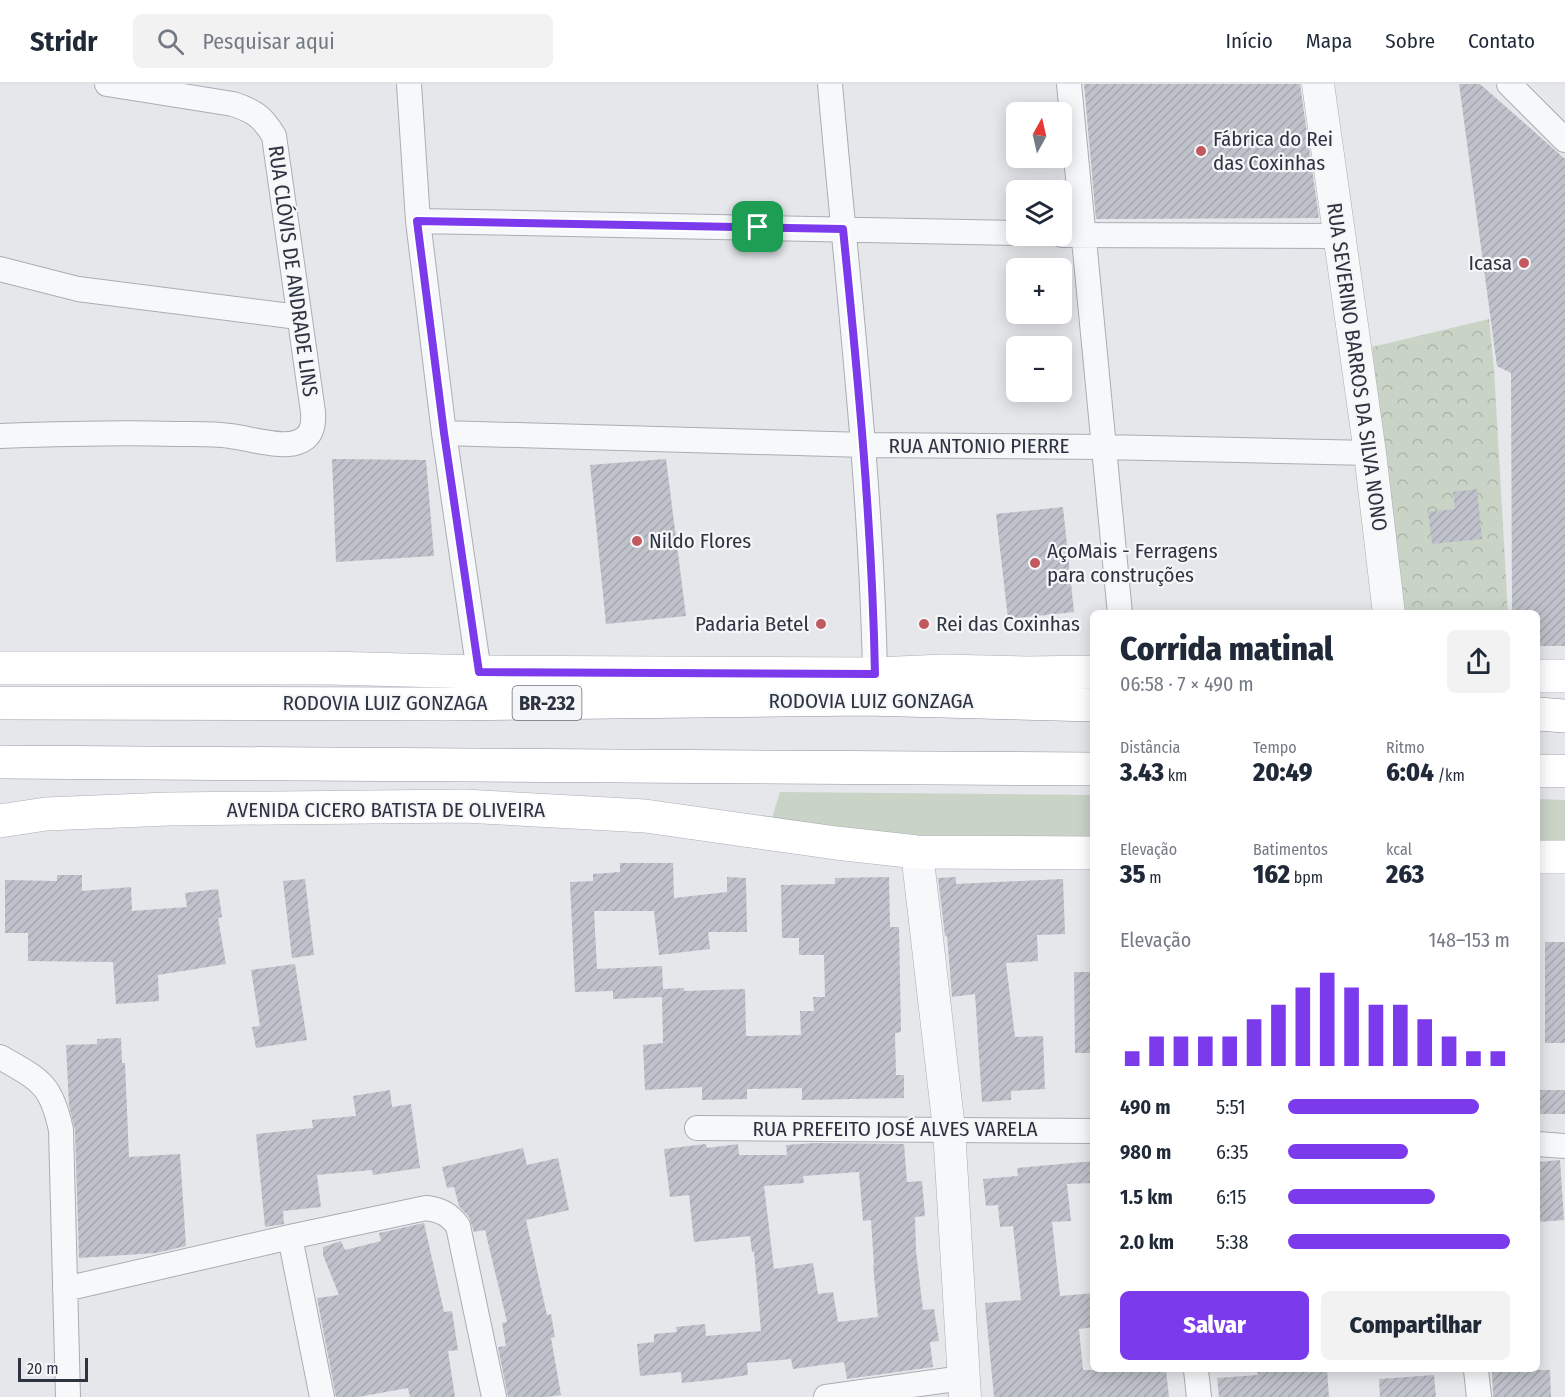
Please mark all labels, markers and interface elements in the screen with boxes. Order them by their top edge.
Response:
search box [133,14,553,68]
text: Stridr [30,25,97,58]
icon: search [154,25,187,58]
text: Pesquisar aqui [202,28,335,55]
text: Início [1226,28,1273,54]
text: Mapa [1306,28,1352,54]
text: Sobre [1385,28,1435,54]
text: Contato [1468,28,1535,54]
north arrow [1006,102,1072,168]
map controls [1006,102,1072,402]
place label: Fábrica do Rei das Coxinhas [1213,126,1333,176]
street label: RUA CLÓVIS DE ANDRADE LINS [262,144,324,398]
marker: Fábrica do Rei das Coxinhas [1194,144,1208,158]
button: layers [1006,180,1072,246]
pin [732,201,783,252]
street label: RUA SEVERINO BARROS DA SILVA NONO [1321,201,1393,533]
icon: arrive [741,210,774,243]
place label: Icasa [1468,250,1512,276]
marker: Icasa [1517,256,1531,270]
button: + [1006,258,1072,324]
button: − [1006,336,1072,402]
street label: RUA ANTONIO PIERRE [889,433,1070,459]
place label: Nildo Flores [649,528,751,554]
marker: Nildo Flores [630,534,644,548]
place label: AçoMais - Ferragens para construções [1047,538,1218,588]
marker: AçoMais - Ferragens para construções [1028,556,1042,570]
place label: Padaria Betel [695,611,809,637]
place label: Rei das Coxinhas [936,611,1080,637]
marker: Padaria Betel [814,617,828,631]
marker: Rei das Coxinhas [917,617,931,631]
text: Corrida matinal [1120,629,1333,669]
button: share [1447,630,1510,693]
text: 06:58 · 7 × 490 m [1120,672,1254,696]
road number: BR-232 [512,686,582,720]
street label: RODOVIA LUIZ GONZAGA [768,688,974,714]
street label: RODOVIA LUIZ GONZAGA [282,690,488,716]
text: Distância [1120,738,1180,757]
text: Tempo [1253,738,1297,757]
text: Ritmo [1386,738,1425,757]
text: 3.43 [1120,757,1164,788]
text: 20:49 [1253,757,1312,788]
text: 6:04 [1386,757,1434,788]
text: km [1164,766,1187,785]
text: /km [1434,766,1465,785]
street label: AVENIDA CICERO BATISTA DE OLIVEIRA [227,797,545,823]
text: Elevação [1120,840,1177,859]
text: Batimentos [1253,840,1328,859]
text: kcal [1386,840,1412,859]
text: 35 [1120,859,1146,890]
text: 162 [1253,859,1290,890]
text: 263 [1386,859,1424,890]
text: m [1146,868,1162,887]
text: bpm [1290,868,1323,887]
text: Elevação [1120,928,1191,952]
text: 148–153 m [1429,928,1510,952]
text: 490 m [1120,1095,1171,1119]
text: 5:51 [1216,1095,1246,1119]
street label: RUA PREFEITO JOSÉ ALVES VARELA [752,1116,1038,1142]
text: 980 m [1120,1140,1171,1164]
text: 6:35 [1216,1140,1249,1164]
text: 1.5 km [1120,1185,1173,1209]
text: 6:15 [1216,1185,1246,1209]
text: 2.0 km [1120,1230,1174,1254]
text: 5:38 [1216,1230,1249,1254]
button: Salvar [1120,1291,1309,1360]
button: Compartilhar [1321,1291,1510,1360]
scale bar [18,1355,88,1382]
text: 20 m [27,1359,58,1378]

